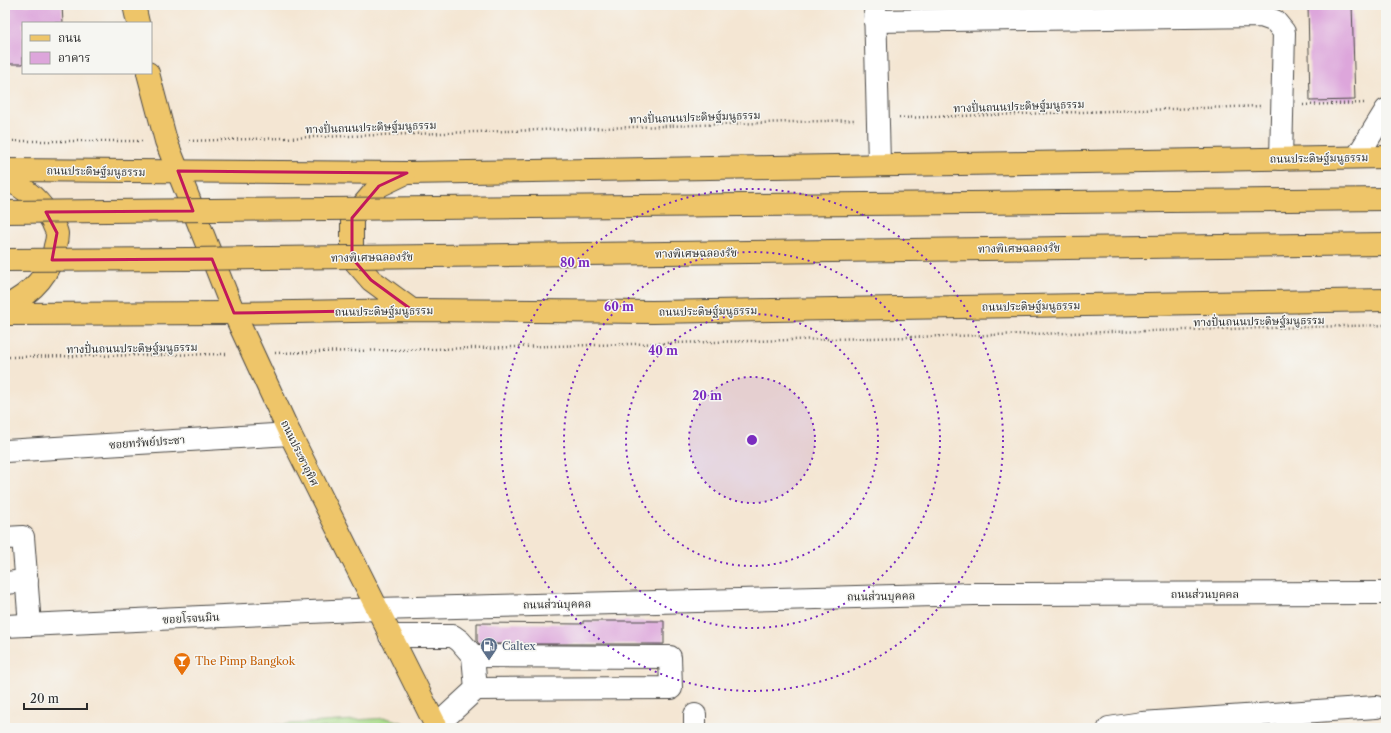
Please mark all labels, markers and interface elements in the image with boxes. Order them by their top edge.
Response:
legend [22,22,152,74]
text: ถนน [58,30,81,45]
text: อาคาร [58,50,90,65]
street label: ทางปั่นถนนประดิษฐ์มนูธรรม [953,96,1085,115]
street label: ทางปั่นถนนประดิษฐ์มนูธรรม [629,107,761,126]
street label: ทางปั่นถนนประดิษฐ์มนูธรรม [305,117,437,136]
street label: ถนนประดิษฐ์มนูธรรม [1269,150,1369,166]
street label: ถนนประดิษฐ์มนูธรรม [46,163,146,179]
street label: ทางพิเศษฉลองรัช [978,240,1060,256]
street label: ทางพิเศษฉลองรัช [655,245,737,261]
street label: ทางพิเศษฉลองรัช [331,249,413,265]
text: 80 m [560,255,590,270]
street label: ถนนประดิษฐ์มนูธรรม [981,298,1081,314]
text: 60 m [604,299,634,314]
street label: ถนนประดิษฐ์มนูธรรม [334,303,434,319]
street label: ถนนประดิษฐ์มนูธรรม [658,303,758,319]
street label: ทางปั่นถนนประดิษฐ์มนูธรรม [1193,312,1325,329]
street label: ทางปั่นถนนประดิษฐ์มนูธรรม [66,339,198,356]
text: 40 m [648,343,678,358]
text: 20 m [692,388,722,403]
street label: ถนนประชาอุทิศ [277,418,322,489]
street label: ซอยทรัพย์ประชา [108,432,186,452]
centre of rings [745,433,759,447]
street label: ถนนส่วนบุคคล [1171,587,1239,602]
street label: ถนนส่วนบุคคล [847,588,915,605]
street label: ถนนส่วนบุคคล [523,596,591,613]
street label: ซอยโรจนมิน [162,610,220,626]
fuel station icon: Caltex [479,636,499,661]
place label: Caltex [502,639,536,653]
bar icon: The Pimp Bangkok [172,651,192,676]
place label: The Pimp Bangkok [195,654,296,668]
scale bar [24,685,87,711]
text: 20 m [30,691,59,706]

